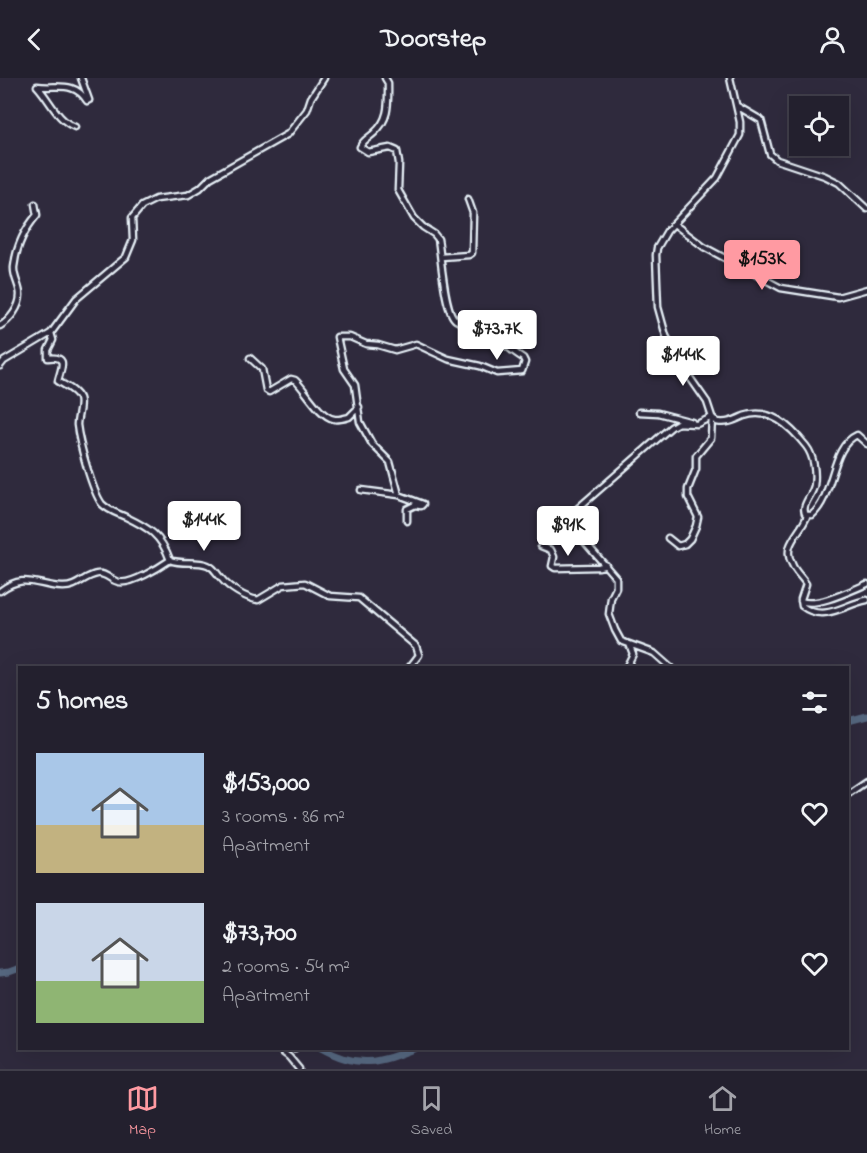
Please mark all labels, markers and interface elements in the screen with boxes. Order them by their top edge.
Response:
text: Doorstep [381,20,486,59]
icon: back [18,23,51,56]
icon: person [816,23,849,56]
map controls [789,96,849,156]
button: locate [789,96,849,156]
pin: $153K [720,240,804,291]
text: $153K [738,245,786,274]
pin: $73.7K [448,310,546,361]
text: $73.7K [472,315,522,344]
pin: $144K [641,336,725,387]
text: $144K [661,341,705,370]
pin: $144K [162,501,246,552]
text: $144K [182,506,226,535]
pin: $91K [532,506,604,557]
text: $91K [551,511,585,540]
text: 5 homes [36,683,128,721]
icon: filters [798,686,831,719]
text: $153,000 [222,765,310,803]
icon: home [84,777,156,849]
icon: heart [798,797,831,830]
text: 3 rooms · 86 m² [222,803,345,832]
text: Apartment [222,832,310,861]
text: $73,700 [222,915,297,953]
icon: home [84,927,156,999]
icon: heart [798,947,831,980]
text: 2 rooms · 54 m² [222,953,350,982]
text: Apartment [222,982,310,1011]
tab: Map [126,1082,159,1142]
tab: Saved [411,1082,452,1142]
tab: Home [704,1082,741,1142]

